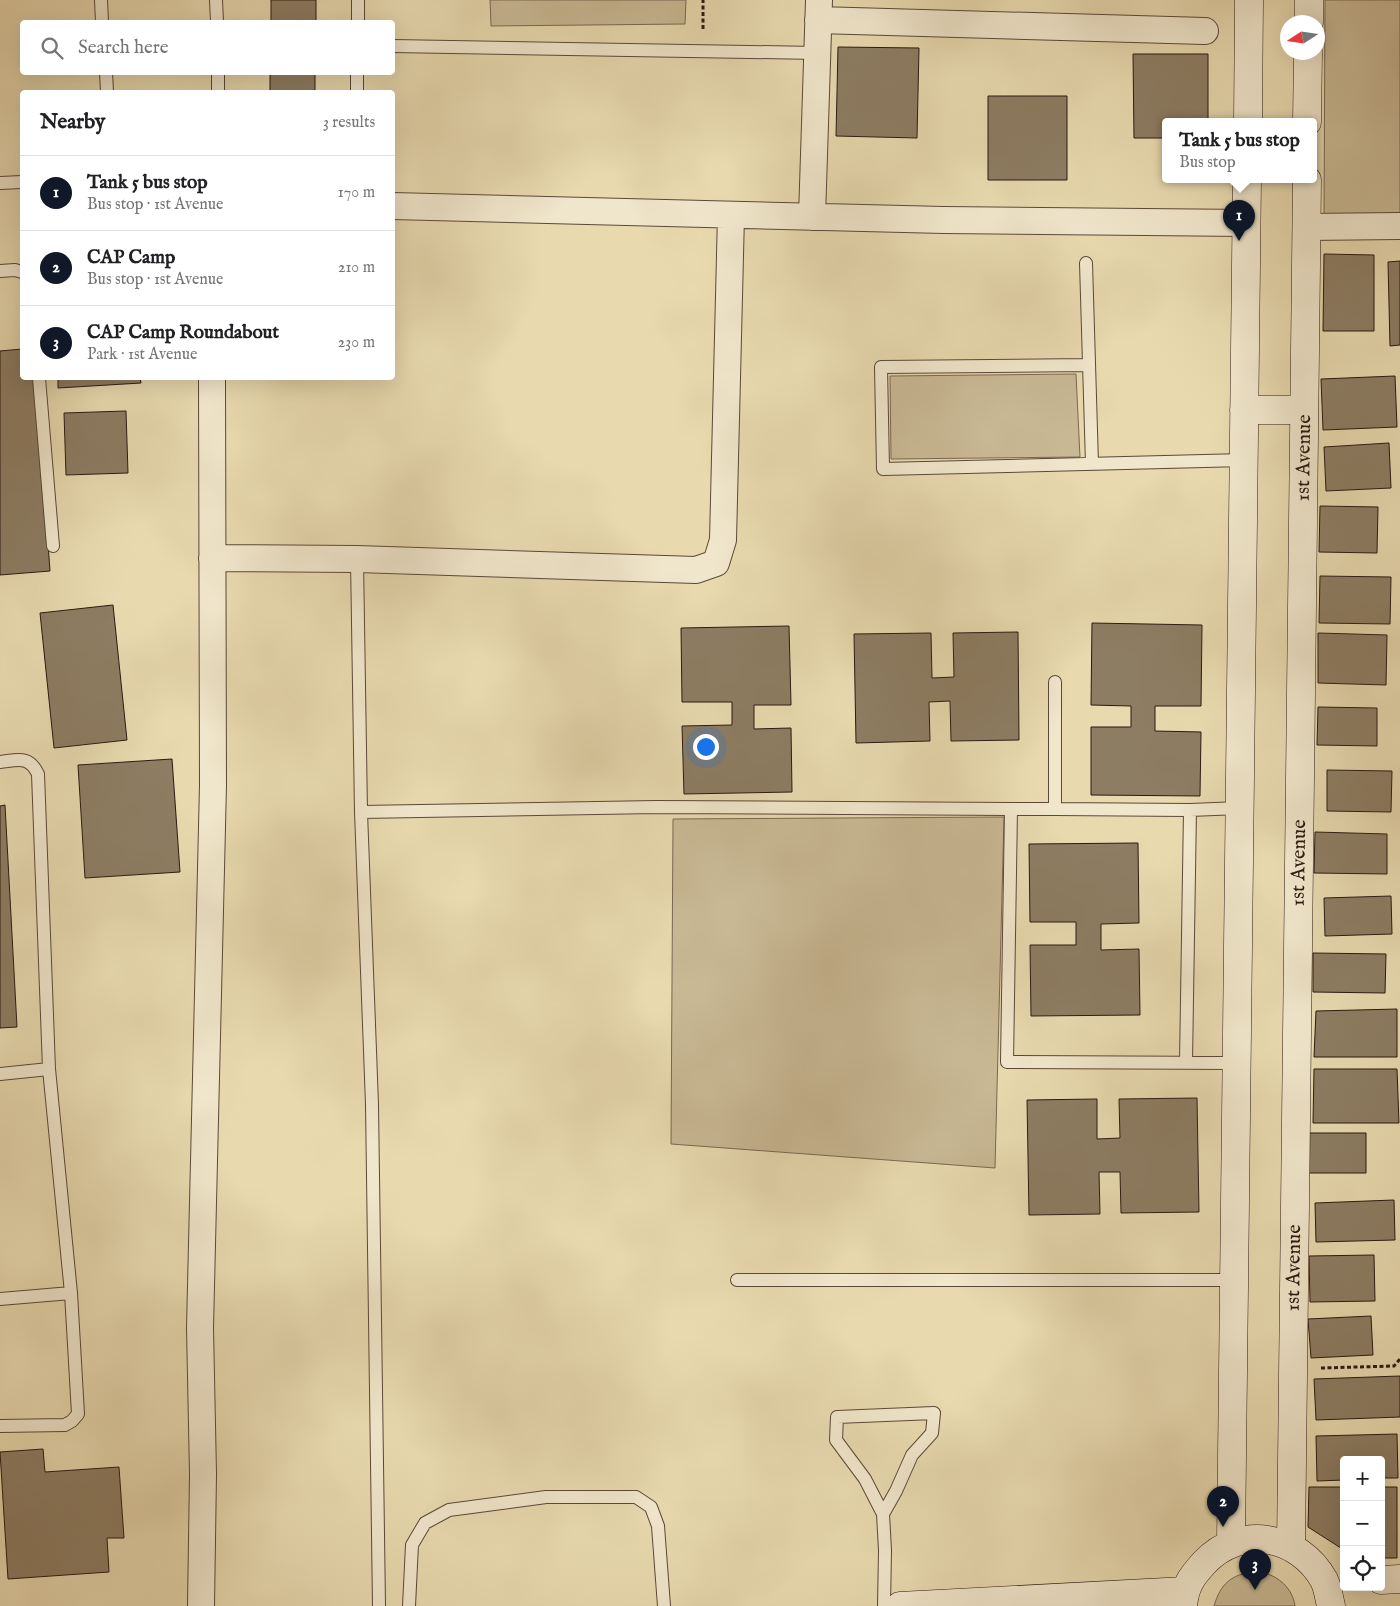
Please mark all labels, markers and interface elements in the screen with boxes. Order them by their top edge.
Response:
north arrow [1280,15,1325,60]
search box [20,20,395,75]
icon: search [38,34,66,62]
text: Search here [78,36,169,60]
text: Nearby [40,109,105,136]
text: 3 results [323,113,375,133]
popup [1162,118,1317,183]
text: Tank 5 bus stop [1179,129,1300,153]
text: Bus stop [1179,153,1236,173]
text: Tank 5 bus stop [87,171,208,195]
text: 1 [53,183,59,203]
text: 170 m [338,183,375,203]
text: Bus stop · 1st Avenue [87,195,223,215]
pin: 1 [1223,200,1255,241]
text: CAP Camp [87,246,175,270]
text: 2 [52,258,60,278]
text: 210 m [338,258,375,278]
text: Bus stop · 1st Avenue [87,270,223,290]
text: CAP Camp Roundabout [87,321,279,345]
text: 3 [53,333,59,353]
text: 230 m [338,333,375,353]
text: Park · 1st Avenue [87,345,197,365]
street label: 1st Avenue [1291,414,1317,502]
your location [693,734,719,760]
street label: 1st Avenue [1286,819,1312,907]
street label: 1st Avenue [1281,1224,1307,1312]
map controls [1340,1456,1385,1591]
button: + [1340,1456,1385,1501]
pin: 2 [1207,1486,1239,1527]
button: − [1340,1501,1385,1546]
button: locate [1340,1546,1385,1591]
pin: 3 [1239,1549,1271,1590]

